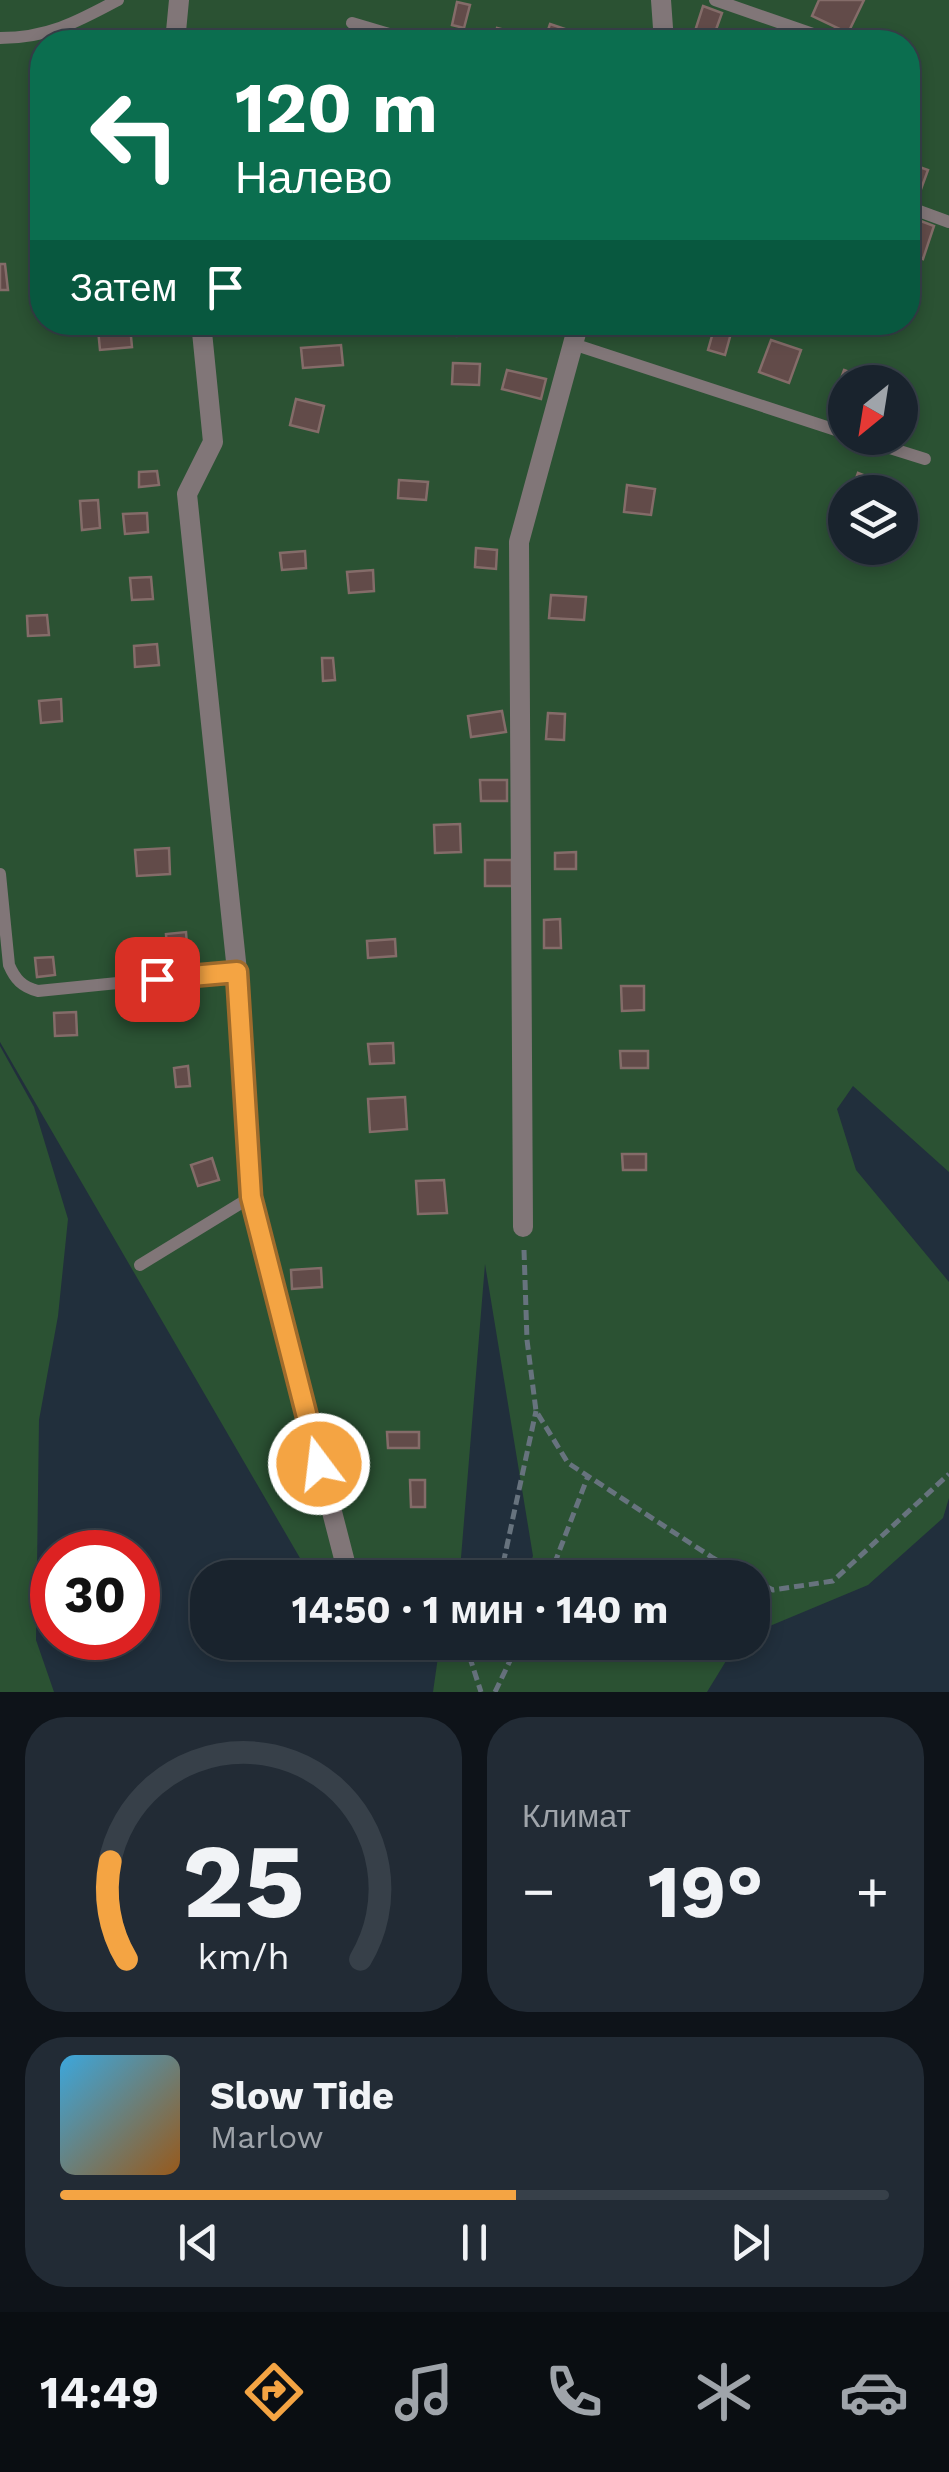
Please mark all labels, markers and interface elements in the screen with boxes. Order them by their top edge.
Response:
text: 120 m [235,67,438,149]
icon: left [70,70,200,200]
text: Налево [235,151,392,204]
icon: arrive [198,260,253,315]
text: Затем [70,266,178,310]
north arrow [828,365,918,455]
map controls [828,365,918,565]
button: layers [828,475,918,565]
pin [115,937,200,1022]
icon: arrive [130,952,185,1007]
position arrow [267,1412,371,1516]
speed limit sign: 30 [30,1530,160,1660]
text: 14:50 · 1 мин · 140 m [292,1588,668,1632]
text: Климат [522,1797,631,1835]
text: 25 [182,1820,305,1942]
text: 19° [648,1847,763,1935]
text: − [522,1859,555,1923]
text: + [856,1859,889,1923]
text: km/h [197,1936,290,1978]
text: Slow Tide [210,2074,394,2118]
text: Marlow [210,2118,324,2156]
icon: previous [171,2215,226,2270]
icon: pause [447,2215,502,2270]
icon: next [723,2215,778,2270]
icon: directions [239,2357,309,2427]
icon: music [389,2357,459,2427]
icon: phone [539,2357,609,2427]
icon: climate [689,2357,759,2427]
icon: car [839,2357,909,2427]
text: 14:49 [40,2366,159,2419]

